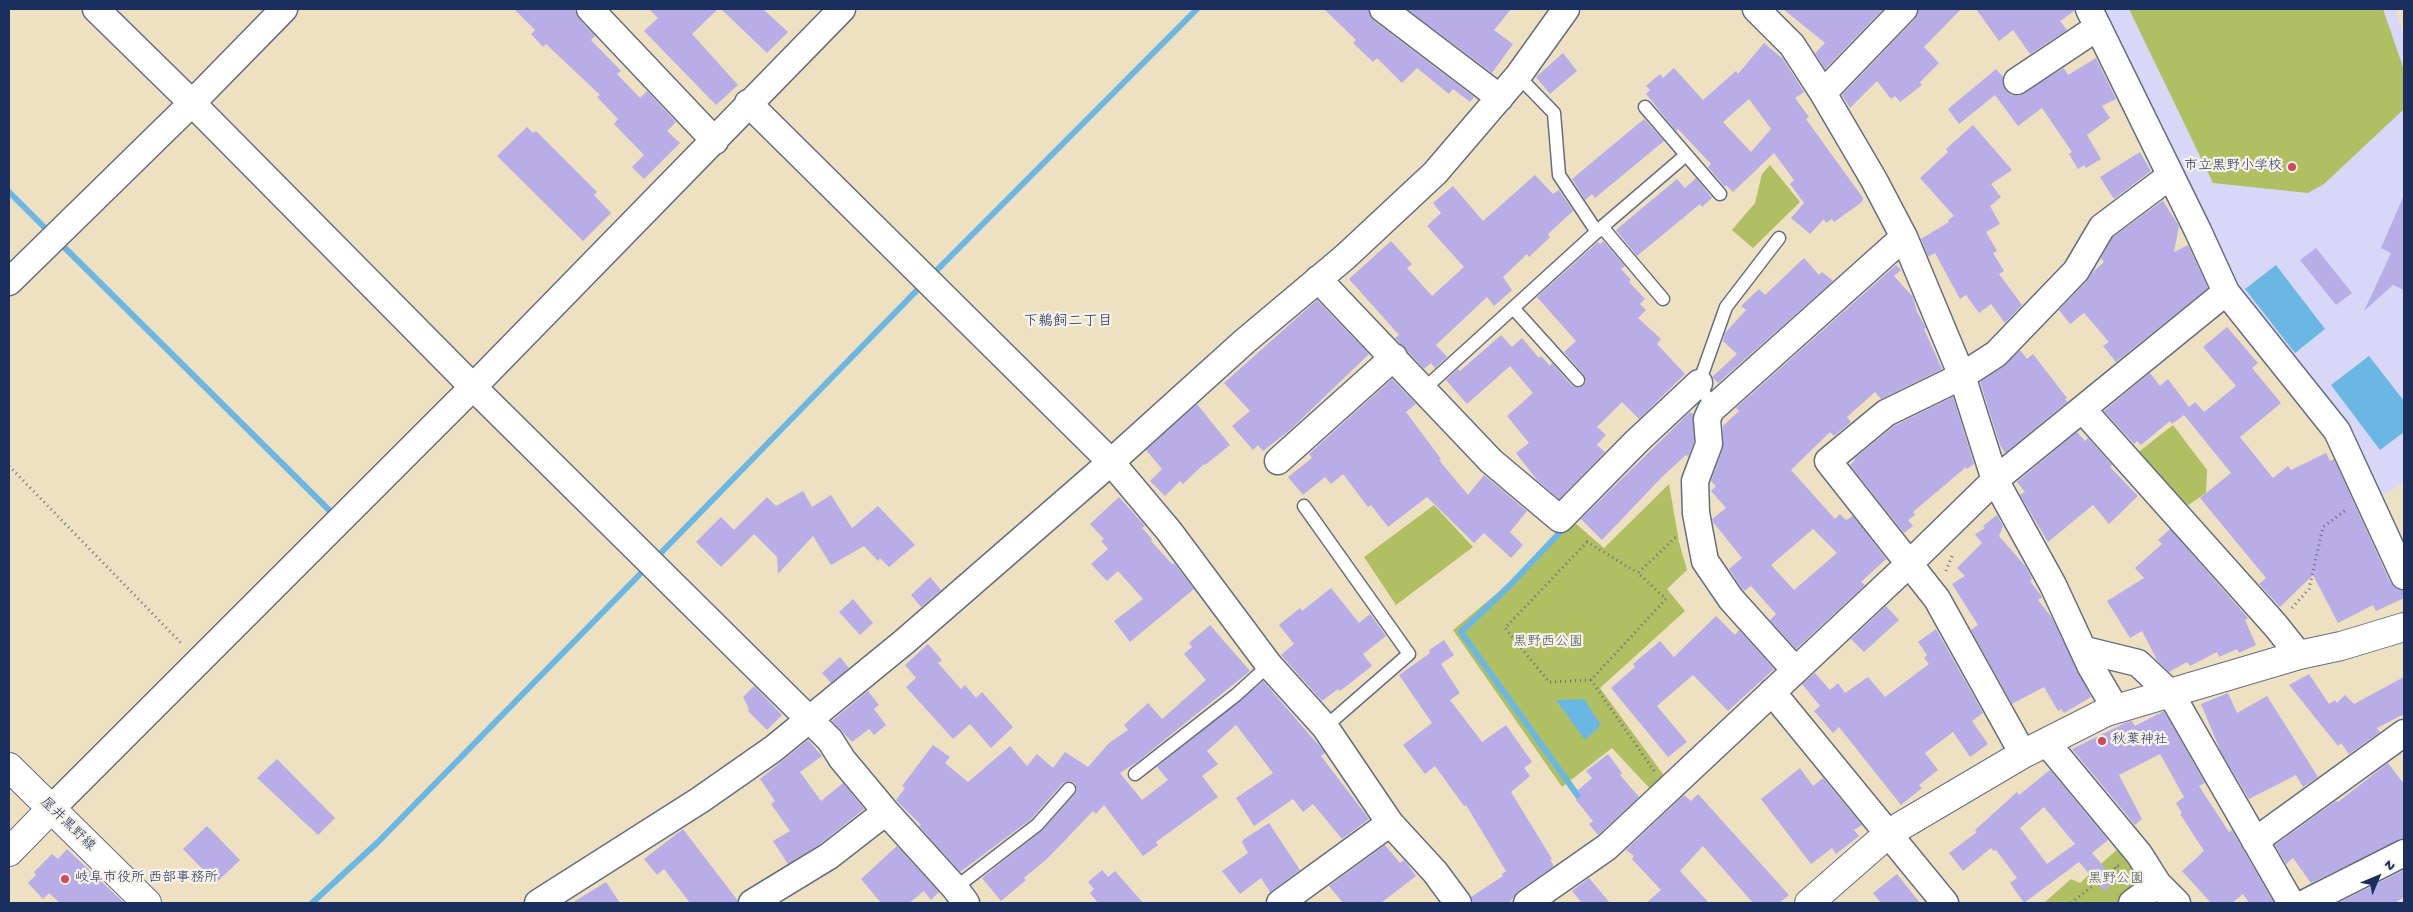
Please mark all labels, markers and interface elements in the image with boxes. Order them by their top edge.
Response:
place label: 市立黒野小学校 [2184,159,2282,175]
marker: 市立黒野小学校 [2286,161,2298,173]
district label: 下鵜飼二丁目 [1023,314,1113,332]
park label: 黒野西公園 [1513,635,1583,651]
place label: 秋葉神社 [2112,733,2168,749]
marker: 秋葉神社 [2096,735,2108,747]
street label: 屋井黒野線 [36,795,98,855]
north arrow [2353,852,2403,902]
text: N [2380,857,2398,875]
place label: 岐阜市役所 西部事務所 [75,871,218,887]
park label: 黒野公園 [2088,872,2144,888]
marker: 岐阜市役所 西部事務所 [59,873,71,885]

